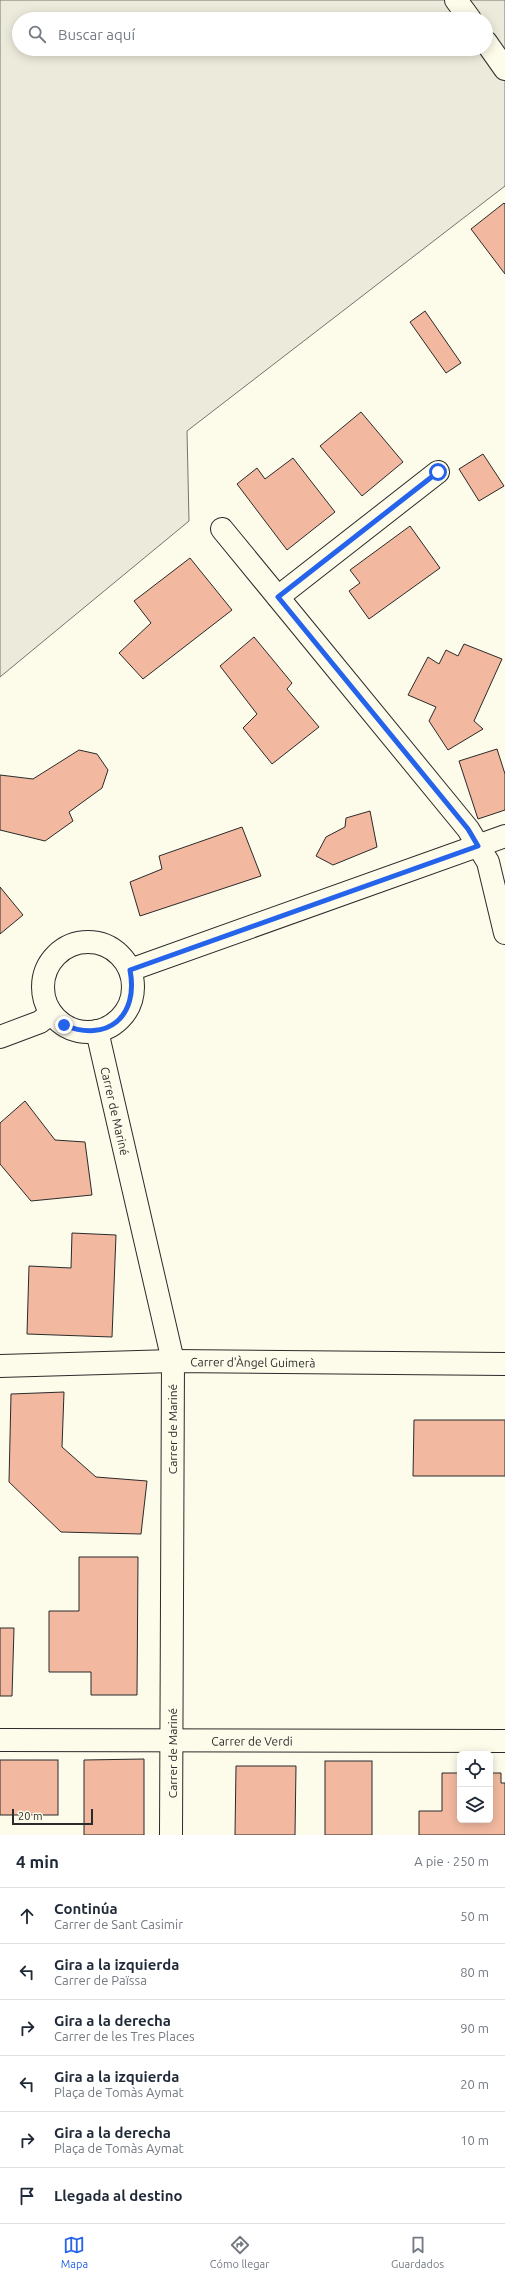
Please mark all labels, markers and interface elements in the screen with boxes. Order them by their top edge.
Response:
search box [12,12,493,56]
icon: search [26,23,48,45]
text: Buscar aquí [58,26,135,43]
route start [429,463,447,481]
route end [55,1016,73,1034]
street label: Carrer de Mariné [99,1065,132,1157]
street label: Carrer d'Àngel Guimerà [190,1355,316,1369]
street label: Carrer de Mariné [166,1384,179,1474]
street label: Carrer de Mariné [166,1708,179,1798]
street label: Carrer de Verdi [211,1734,293,1747]
map controls [457,1751,493,1823]
button: locate [457,1751,493,1787]
button: layers [457,1787,493,1823]
scale bar [12,1807,93,1826]
text: 20 m [18,1810,42,1822]
text: 4 min [16,1852,59,1871]
text: A pie · 250 m [414,1854,489,1868]
text: Continúa [54,1900,118,1917]
icon: ahead [16,1905,38,1927]
text: 50 m [460,1909,489,1923]
text: Carrer de Sant Casimir [54,1917,183,1931]
text: Gira a la izquierda [54,1956,180,1973]
icon: left [16,1961,38,1983]
text: 80 m [460,1965,489,1979]
text: Carrer de Païssa [54,1973,147,1987]
text: Gira a la derecha [54,2012,171,2029]
icon: right [16,2017,38,2039]
text: 90 m [460,2021,489,2035]
text: Carrer de les Tres Places [54,2029,195,2043]
text: Gira a la izquierda [54,2068,180,2085]
icon: left [16,2073,38,2095]
text: 20 m [460,2077,489,2091]
text: Plaça de Tomàs Aymat [54,2085,184,2099]
text: Gira a la derecha [54,2124,171,2141]
icon: right [16,2129,38,2151]
text: 10 m [460,2133,489,2147]
text: Plaça de Tomàs Aymat [54,2141,184,2155]
icon: arrive [16,2185,38,2207]
text: Llegada al destino [54,2187,183,2204]
tab: Mapa [61,2234,88,2270]
tab: Cómo llegar [210,2234,269,2270]
tab: Guardados [391,2234,444,2270]

